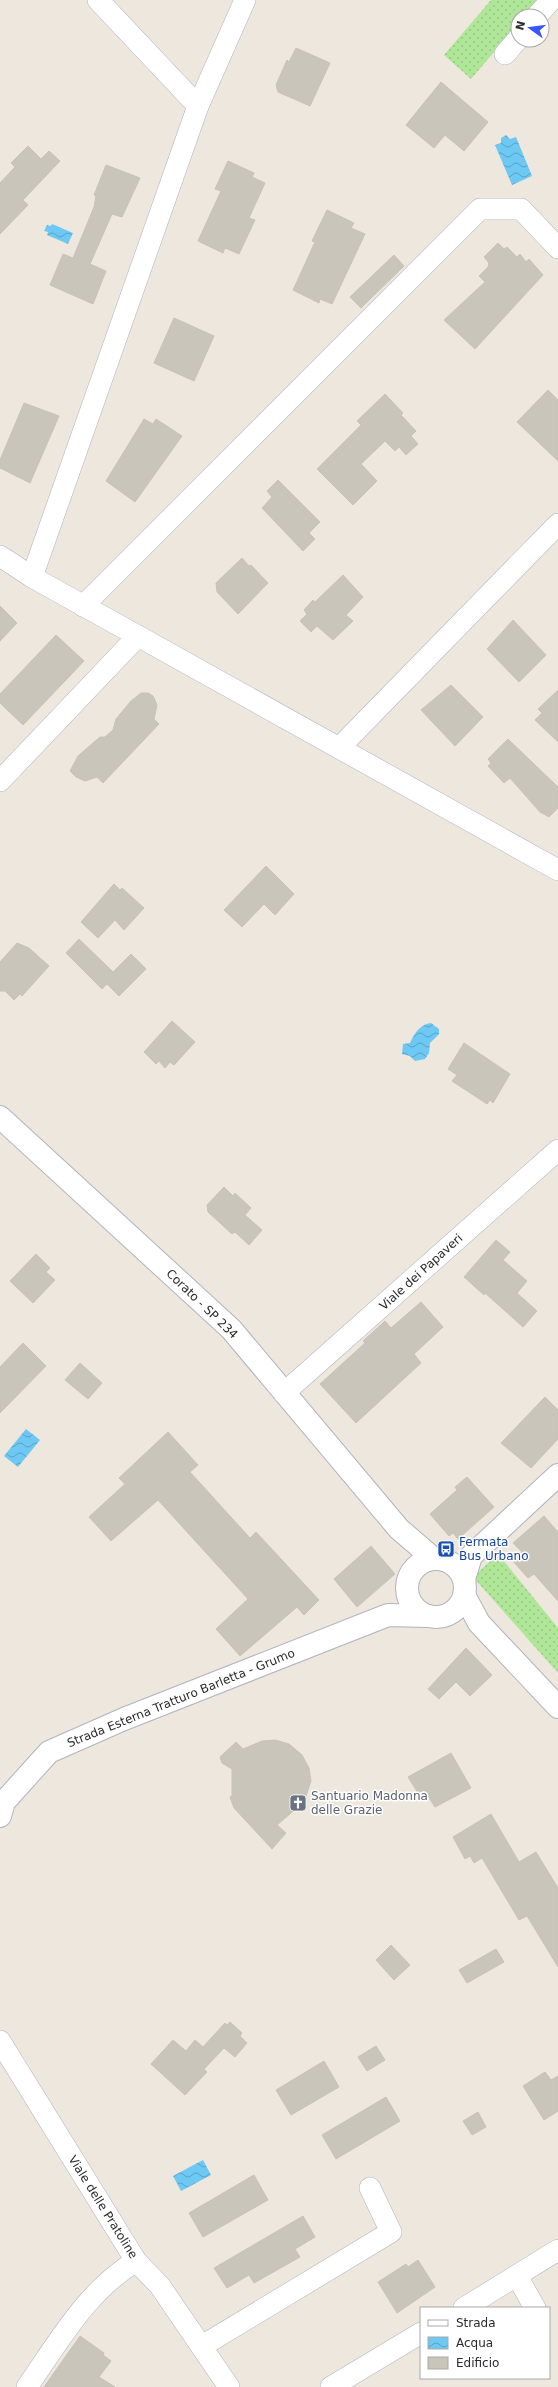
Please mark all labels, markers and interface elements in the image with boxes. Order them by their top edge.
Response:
north arrow [510,8,550,48]
text: N [513,20,528,32]
street label: Viale dei Papaveri [377,1231,465,1313]
street label: Corato - SP 234 [163,1266,241,1342]
place label: Fermata Bus Urbano [459,1535,529,1563]
bus stop icon: Fermata Bus Urbano [436,1539,456,1559]
street label: Strada Esterna Tratturo Barletta - Grumo [65,1646,297,1750]
place label: Santuario Madonna delle Grazie [311,1789,428,1817]
church icon: Santuario Madonna delle Grazie [288,1793,308,1813]
street label: Viale delle Pratoline [66,2153,140,2261]
legend [420,2307,550,2379]
text: Strada [456,2316,496,2330]
text: Acqua [456,2336,493,2350]
text: Edificio [456,2356,499,2370]

